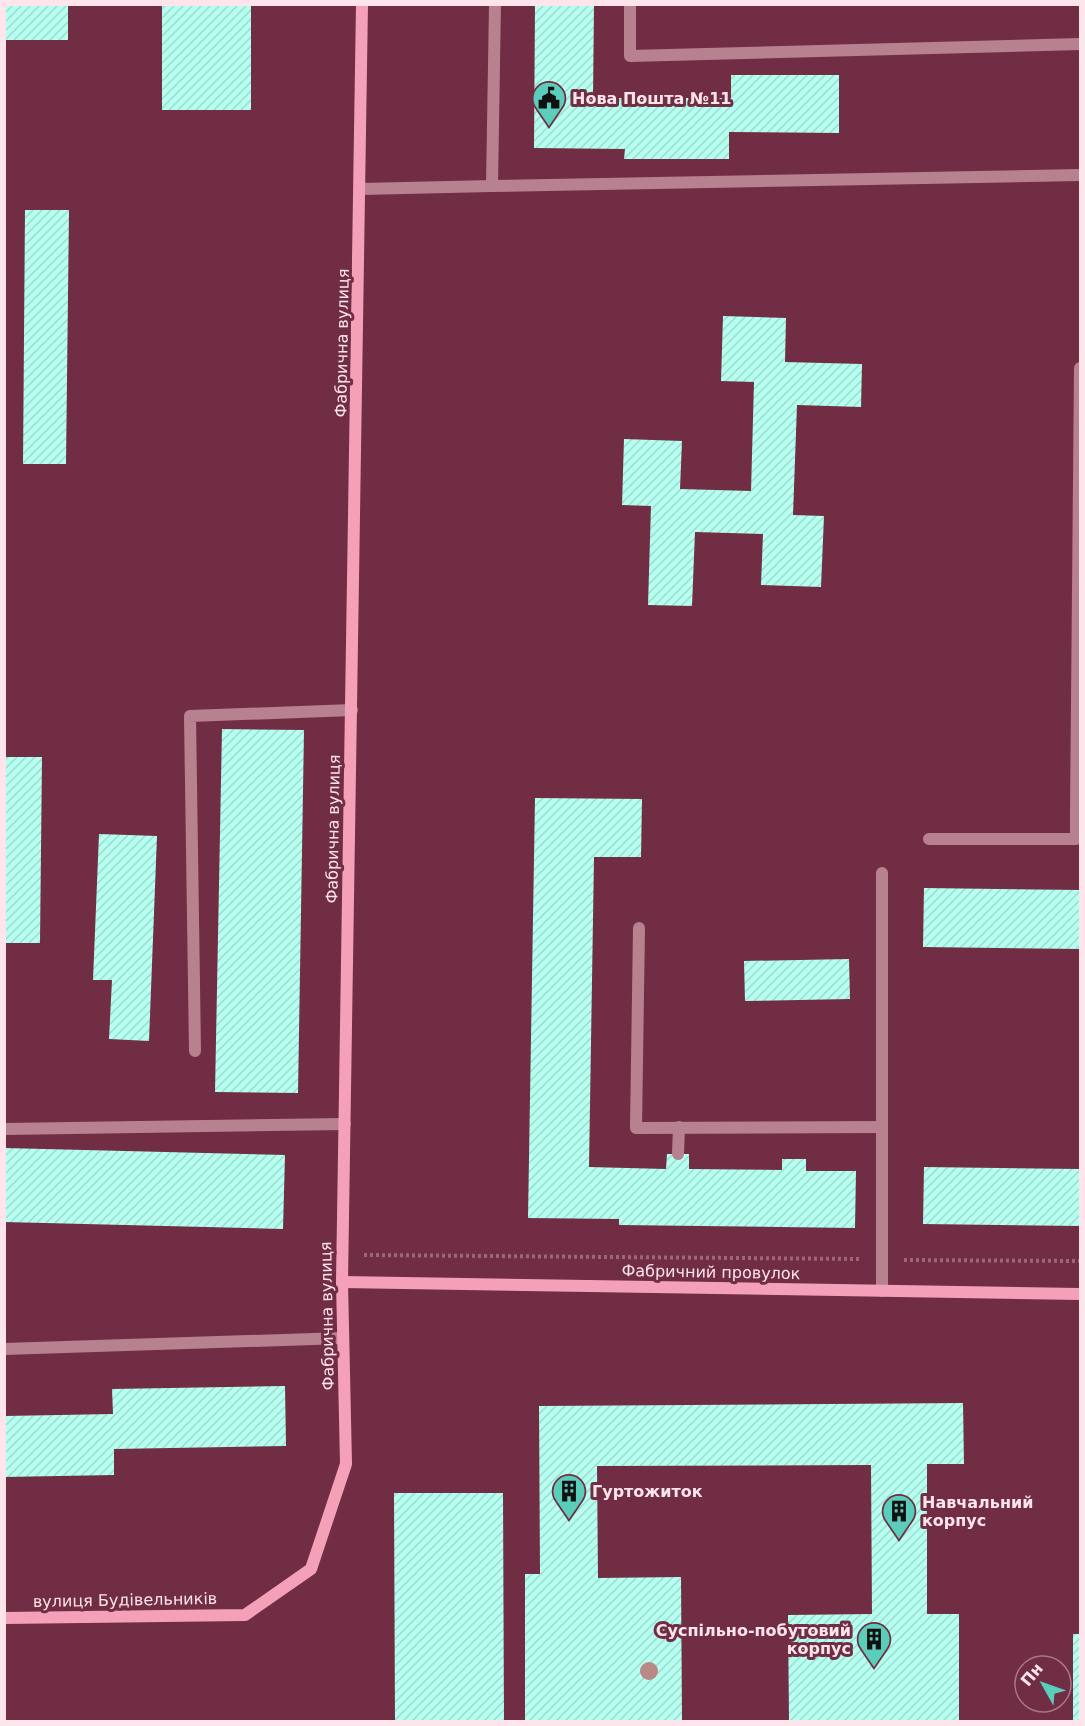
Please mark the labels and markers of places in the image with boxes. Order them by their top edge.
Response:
public building icon: Нова Пошта №11 [531,80,567,127]
place label: Нова Пошта №11 [572,89,731,108]
building icon: Гуртожиток [551,1473,587,1520]
place label: Гуртожиток [592,1482,703,1501]
building icon: Навчальний корпус [881,1493,917,1540]
place label: Навчальний корпус [922,1493,1033,1530]
place label: Суспільно-побутовий корпус [656,1621,851,1658]
building icon: Суспільно-побутовий корпус [856,1621,892,1668]

